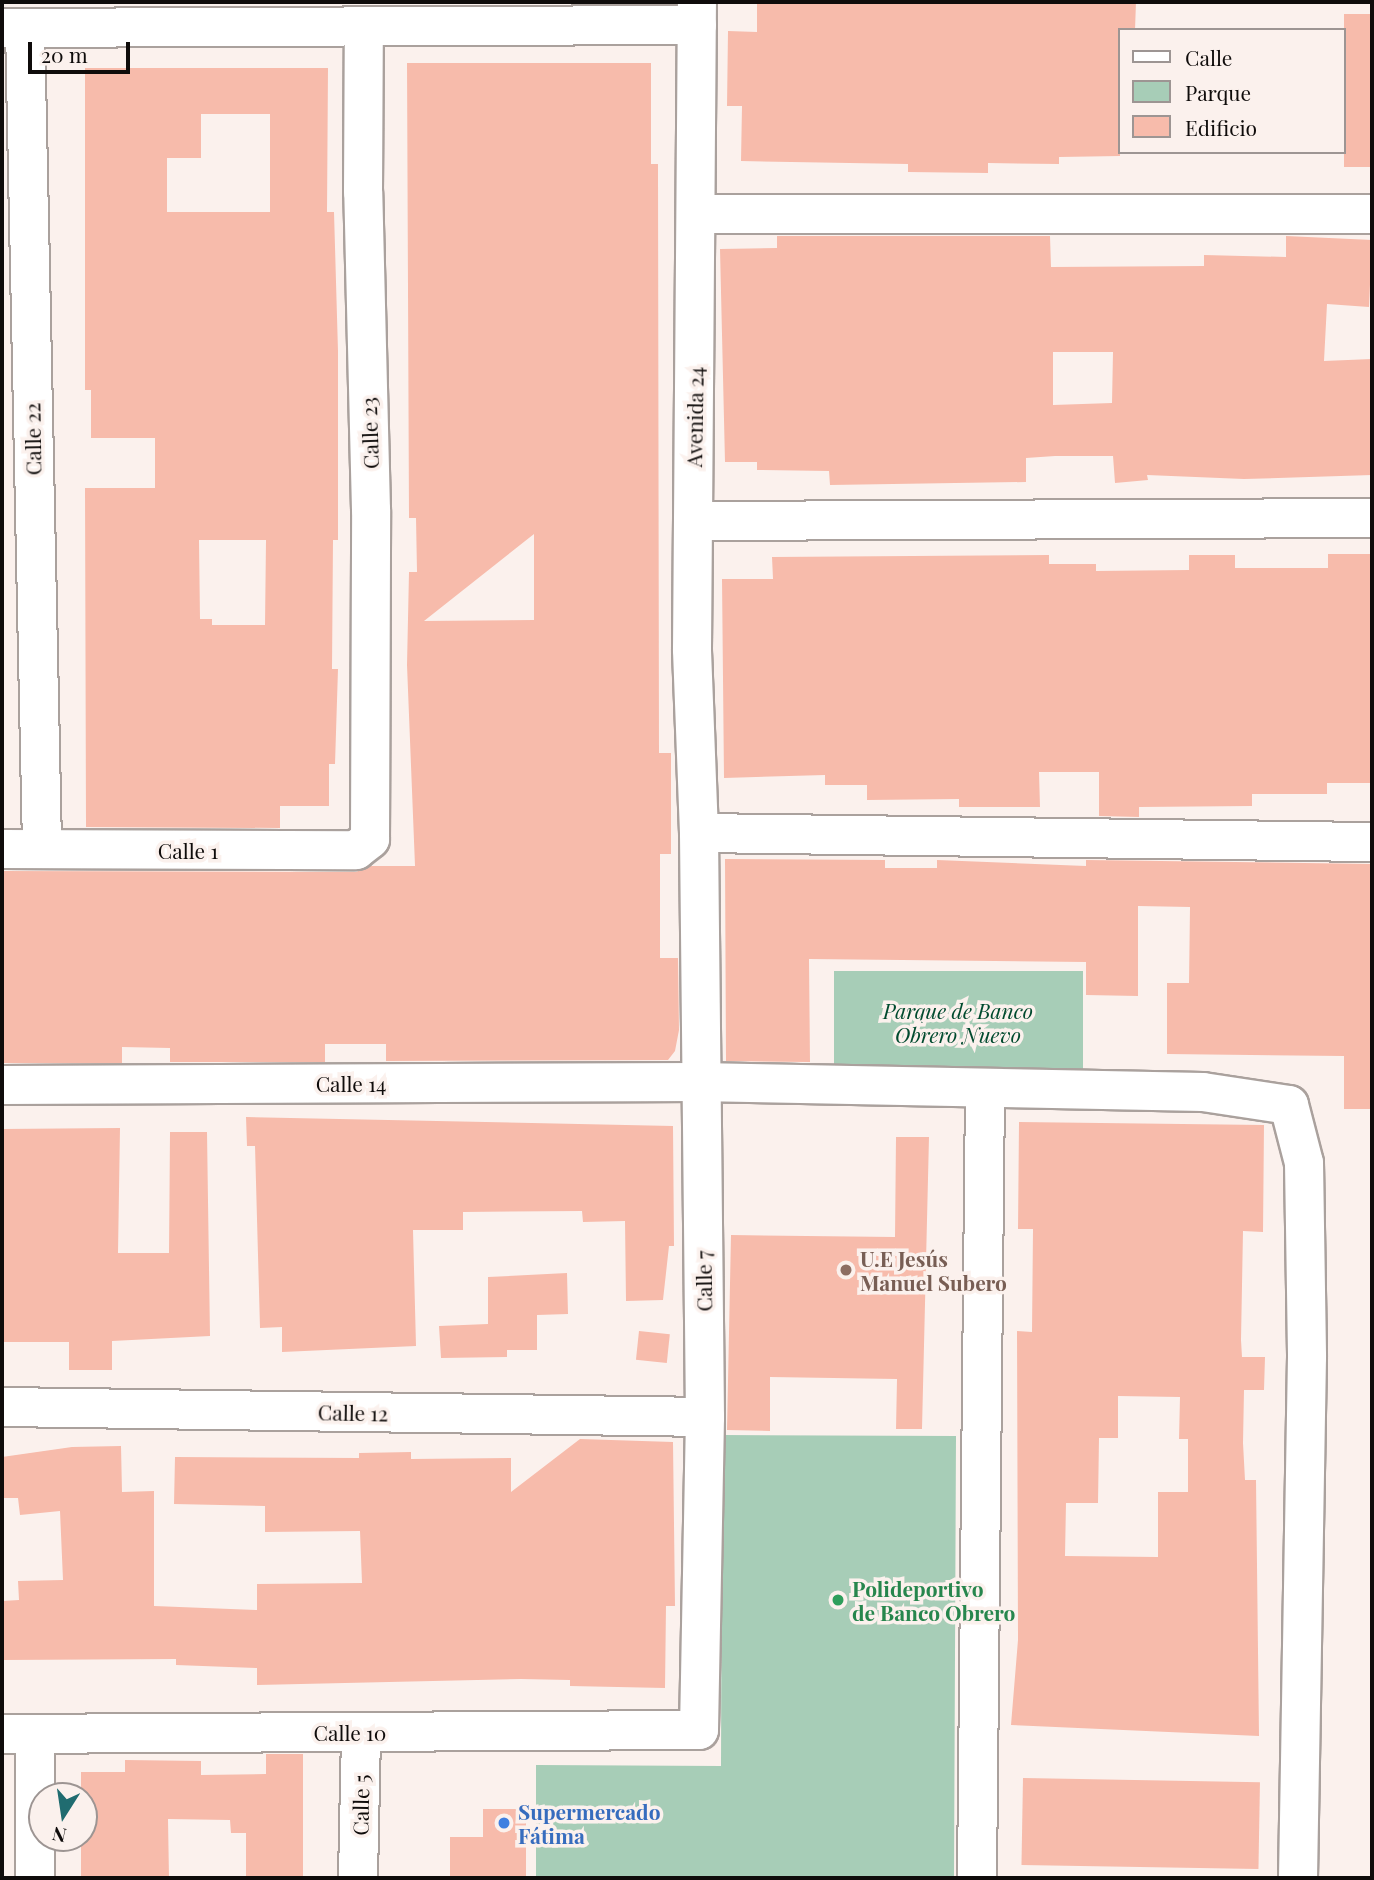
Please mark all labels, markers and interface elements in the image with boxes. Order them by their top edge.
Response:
scale bar [32,28,133,72]
legend [1118,28,1346,154]
text: 20 m [41,40,88,68]
text: Calle [1185,43,1232,71]
text: Parque [1185,78,1251,106]
text: Edificio [1185,113,1257,141]
street label: Avenida 24 [681,366,707,468]
street label: Calle 23 [355,397,383,469]
street label: Calle 22 [19,402,45,476]
street label: Calle 1 [158,837,218,863]
park label: Parque de Banco Obrero Nuevo [883,997,1033,1047]
street label: Calle 14 [316,1070,386,1096]
place label: U.E Jesús Manuel Subero [860,1245,1007,1295]
street label: Calle 7 [690,1250,716,1312]
marker: U.E Jesús Manuel Subero [838,1262,854,1278]
street label: Calle 12 [318,1399,388,1425]
place label: Polideportivo de Banco Obrero [852,1575,1015,1625]
marker: Polideportivo de Banco Obrero [830,1592,846,1608]
street label: Calle 10 [314,1719,386,1745]
street label: Calle 5 [347,1774,373,1836]
north arrow [28,1782,98,1852]
place label: Supermercado Fátima [518,1798,661,1848]
marker: Supermercado Fátima [496,1815,512,1831]
text: N [50,1821,68,1850]

